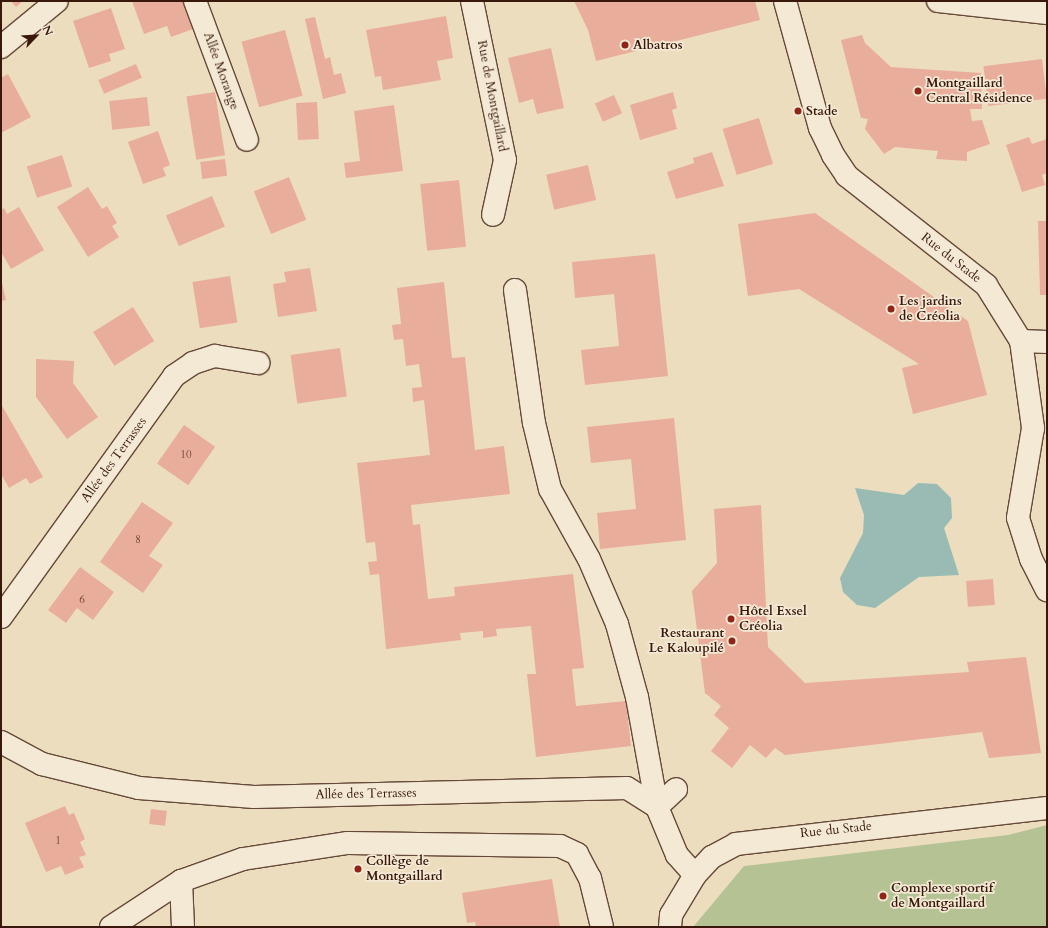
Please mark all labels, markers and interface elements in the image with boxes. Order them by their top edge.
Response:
north arrow [16,16,56,56]
text: N [39,23,56,38]
street label: Allée Morange [200,30,242,112]
place label: Albatros [633,37,682,53]
street label: Rue de Montgaillard [474,39,510,153]
marker: Albatros [620,40,630,50]
place label: Montgaillard Central Résidence [926,76,1032,107]
marker: Montgaillard Central Résidence [913,86,923,96]
place label: Stade [806,103,838,119]
marker: Stade [793,106,803,116]
street label: Rue du Stade [918,230,984,286]
place label: Les jardins de Créolia [899,294,962,325]
marker: Les jardins de Créolia [886,304,896,314]
street label: Allée des Terrasses [78,414,150,506]
house number: 10 [180,448,192,462]
house number: 8 [135,533,141,547]
house number: 6 [79,593,85,607]
place label: Hôtel Exsel Créolia [739,604,807,635]
marker: Hôtel Exsel Créolia [726,614,736,624]
place label: Restaurant Le Kaloupilé [649,626,724,657]
marker: Restaurant Le Kaloupilé [727,636,737,646]
street label: Allée des Terrasses [315,785,417,803]
street label: Rue du Stade [799,818,873,842]
house number: 1 [55,834,61,848]
place label: Collège de Montgaillard [366,854,443,885]
marker: Collège de Montgaillard [353,864,363,874]
place label: Complexe sportif de Montgaillard [891,881,993,912]
marker: Complexe sportif de Montgaillard [878,891,888,901]

